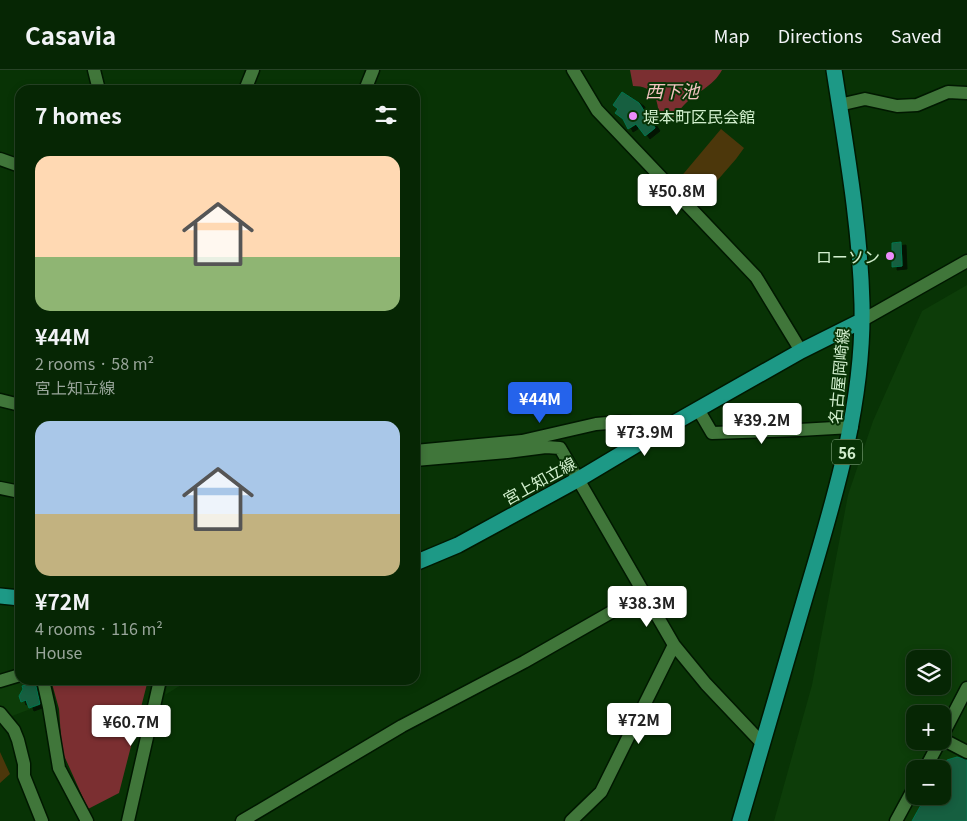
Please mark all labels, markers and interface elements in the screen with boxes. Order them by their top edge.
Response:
text: Casavia [25,17,116,52]
text: Map [714,22,750,48]
text: Directions [778,22,863,48]
text: Saved [891,22,942,48]
water label: 西下池 [645,77,701,103]
text: 7 homes [35,100,122,130]
icon: filters [372,101,400,129]
place label: 堤本町区民会館 [643,104,755,128]
marker: 堤本町区民会館 [627,110,639,122]
pin: ¥50.8M [636,174,718,216]
text: ¥50.8M [649,178,705,202]
icon: home [173,189,263,279]
place label: ローソン [816,244,880,268]
marker: ローソン [884,250,896,262]
text: ¥44M [35,321,90,351]
street label: 名古屋岡崎線 [822,327,854,425]
text: 2 rooms · 58 m² [35,351,154,375]
text: 宮上知立線 [35,375,115,399]
pin: ¥44M [510,382,570,424]
text: ¥44M [519,386,561,410]
pin: ¥39.2M [721,402,803,445]
text: ¥39.2M [734,407,790,431]
pin: ¥73.9M [604,414,686,457]
text: ¥73.9M [617,419,673,443]
road number: 56 [832,440,862,464]
street label: 宮上知立線 [498,450,580,510]
icon: home [173,454,263,544]
text: ¥72M [35,586,90,616]
pin: ¥38.3M [606,586,688,628]
text: ¥38.3M [619,590,675,614]
text: 4 rooms · 116 m² [35,616,163,640]
text: House [35,640,82,664]
map controls [906,650,951,805]
button: layers [906,650,951,695]
pin: ¥72M [609,702,669,745]
pin: ¥60.7M [90,704,172,747]
button: + [906,705,951,750]
text: ¥72M [618,707,660,731]
text: ¥60.7M [103,709,159,733]
button: − [906,760,951,805]

